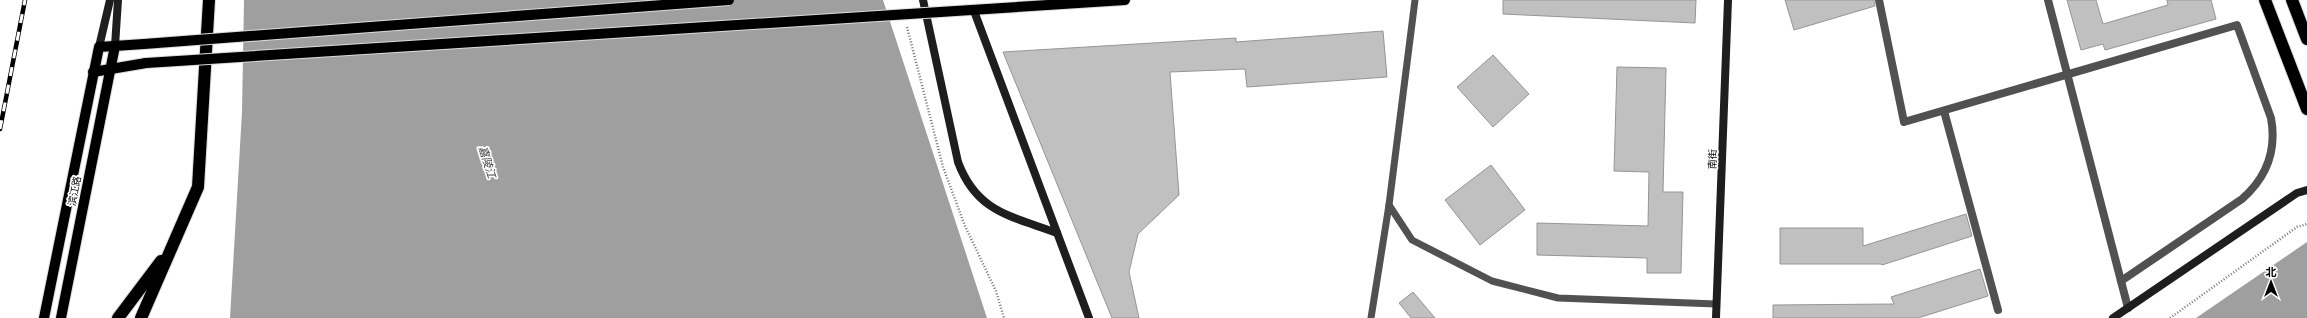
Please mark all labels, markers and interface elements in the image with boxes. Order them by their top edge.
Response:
water label: 嘉陵江 [476,144,500,181]
street label: 南街 [1705,149,1719,169]
street label: 滨江路 [64,175,84,207]
north arrow [2251,262,2291,302]
text: 北 [2266,264,2277,279]

